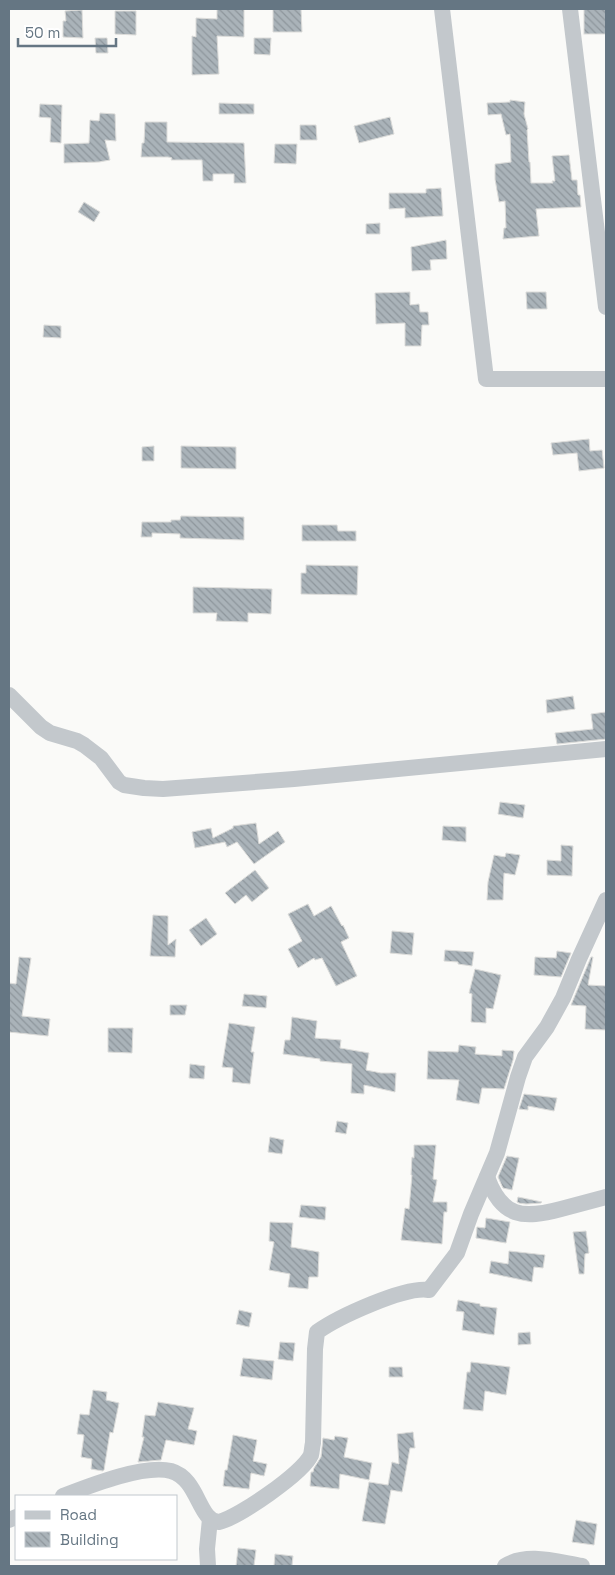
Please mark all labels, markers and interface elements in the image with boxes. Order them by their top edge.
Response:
scale bar [18,15,115,47]
text: 50 m [25,23,60,42]
legend [15,1495,178,1560]
text: Road [60,1505,97,1524]
text: Building [60,1530,119,1549]

